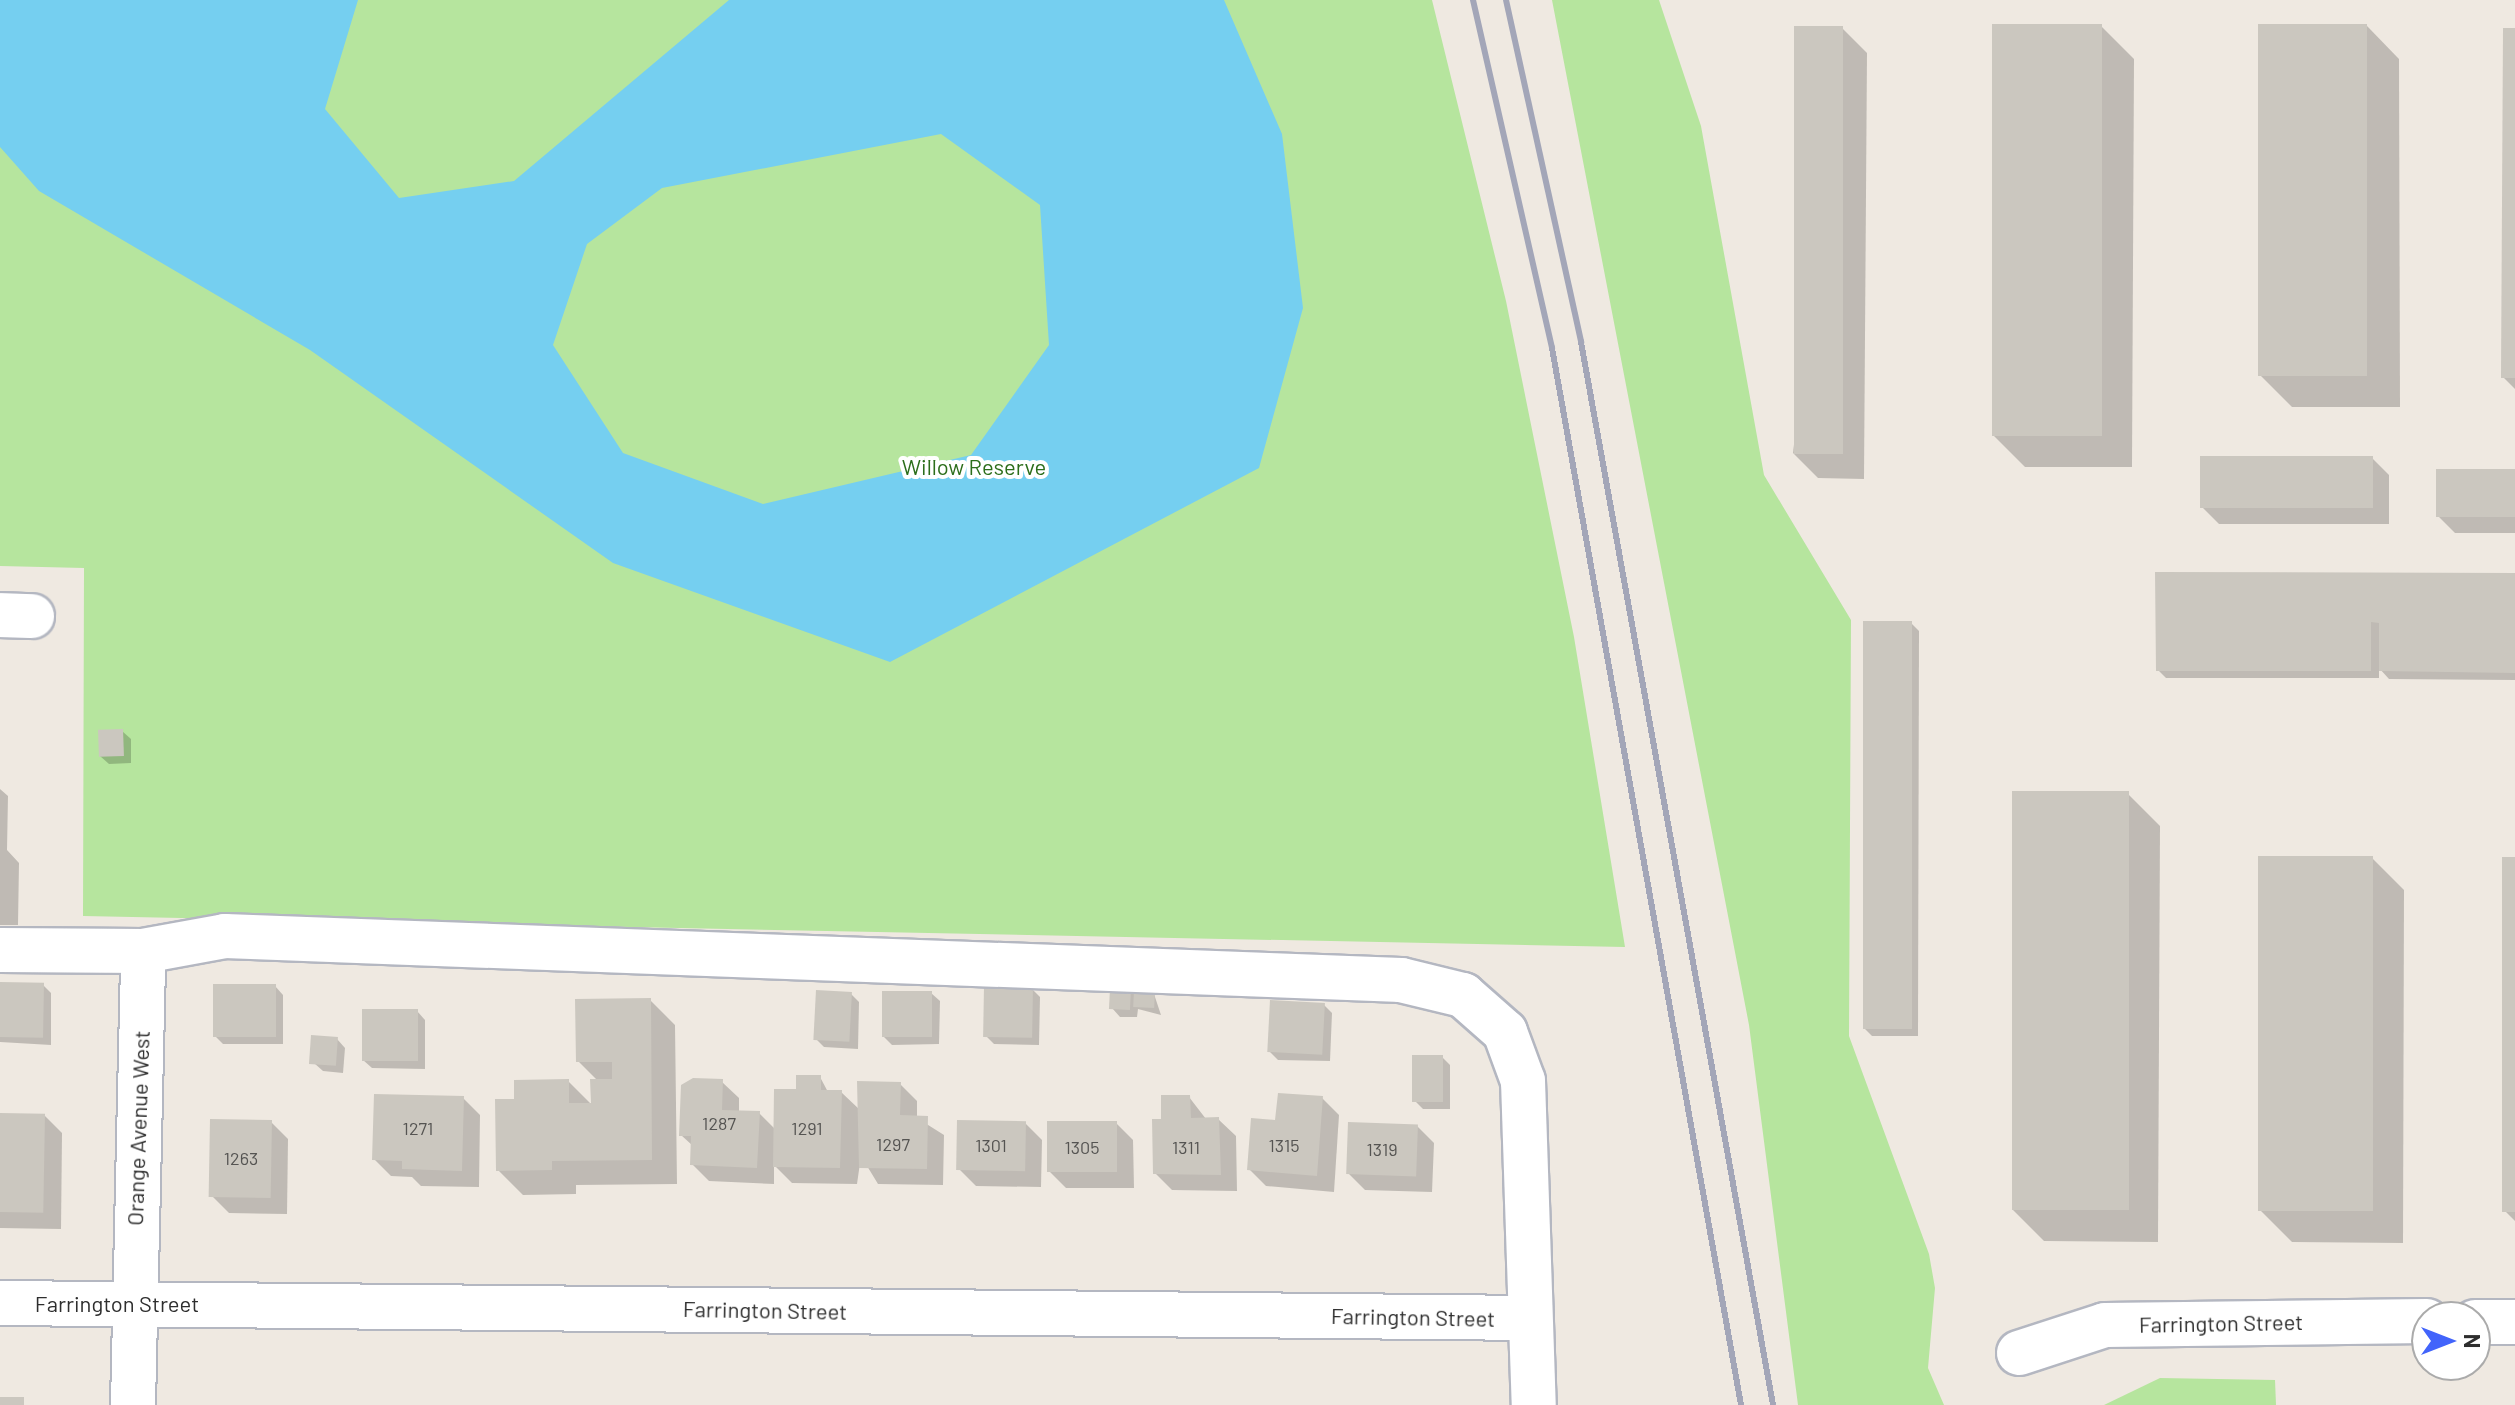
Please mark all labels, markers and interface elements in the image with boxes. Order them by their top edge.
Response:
park label: Willow Reserve [902,454,1046,480]
street label: Orange Avenue West [121,1030,155,1226]
house number: 1287 [702,1112,736,1134]
house number: 1271 [403,1117,433,1139]
house number: 1291 [791,1117,823,1139]
house number: 1297 [876,1133,910,1155]
house number: 1301 [975,1134,1007,1156]
house number: 1315 [1269,1134,1299,1156]
house number: 1305 [1065,1136,1099,1158]
house number: 1311 [1172,1136,1200,1158]
house number: 1319 [1366,1138,1398,1160]
house number: 1263 [224,1147,258,1169]
street label: Farrington Street [35,1291,199,1317]
street label: Farrington Street [683,1295,847,1325]
north arrow [2411,1301,2491,1381]
street label: Farrington Street [1331,1302,1495,1332]
street label: Farrington Street [2139,1308,2303,1338]
text: N [2460,1334,2486,1348]

